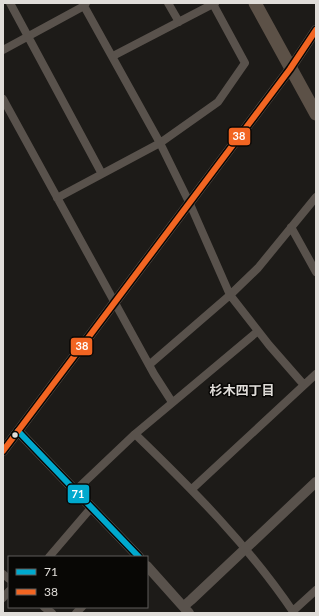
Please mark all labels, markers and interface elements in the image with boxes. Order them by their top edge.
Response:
line badge: 38 [228,127,251,146]
text: 38 [233,129,245,142]
line badge: 38 [70,337,93,356]
text: 38 [76,339,88,352]
district label: 杉木四丁目 [209,382,275,398]
unlabelled marker [10,430,20,440]
line badge: 71 [67,484,90,504]
text: 71 [72,487,84,500]
legend [8,556,148,608]
text: 71 [44,564,58,579]
text: 38 [44,584,58,599]

